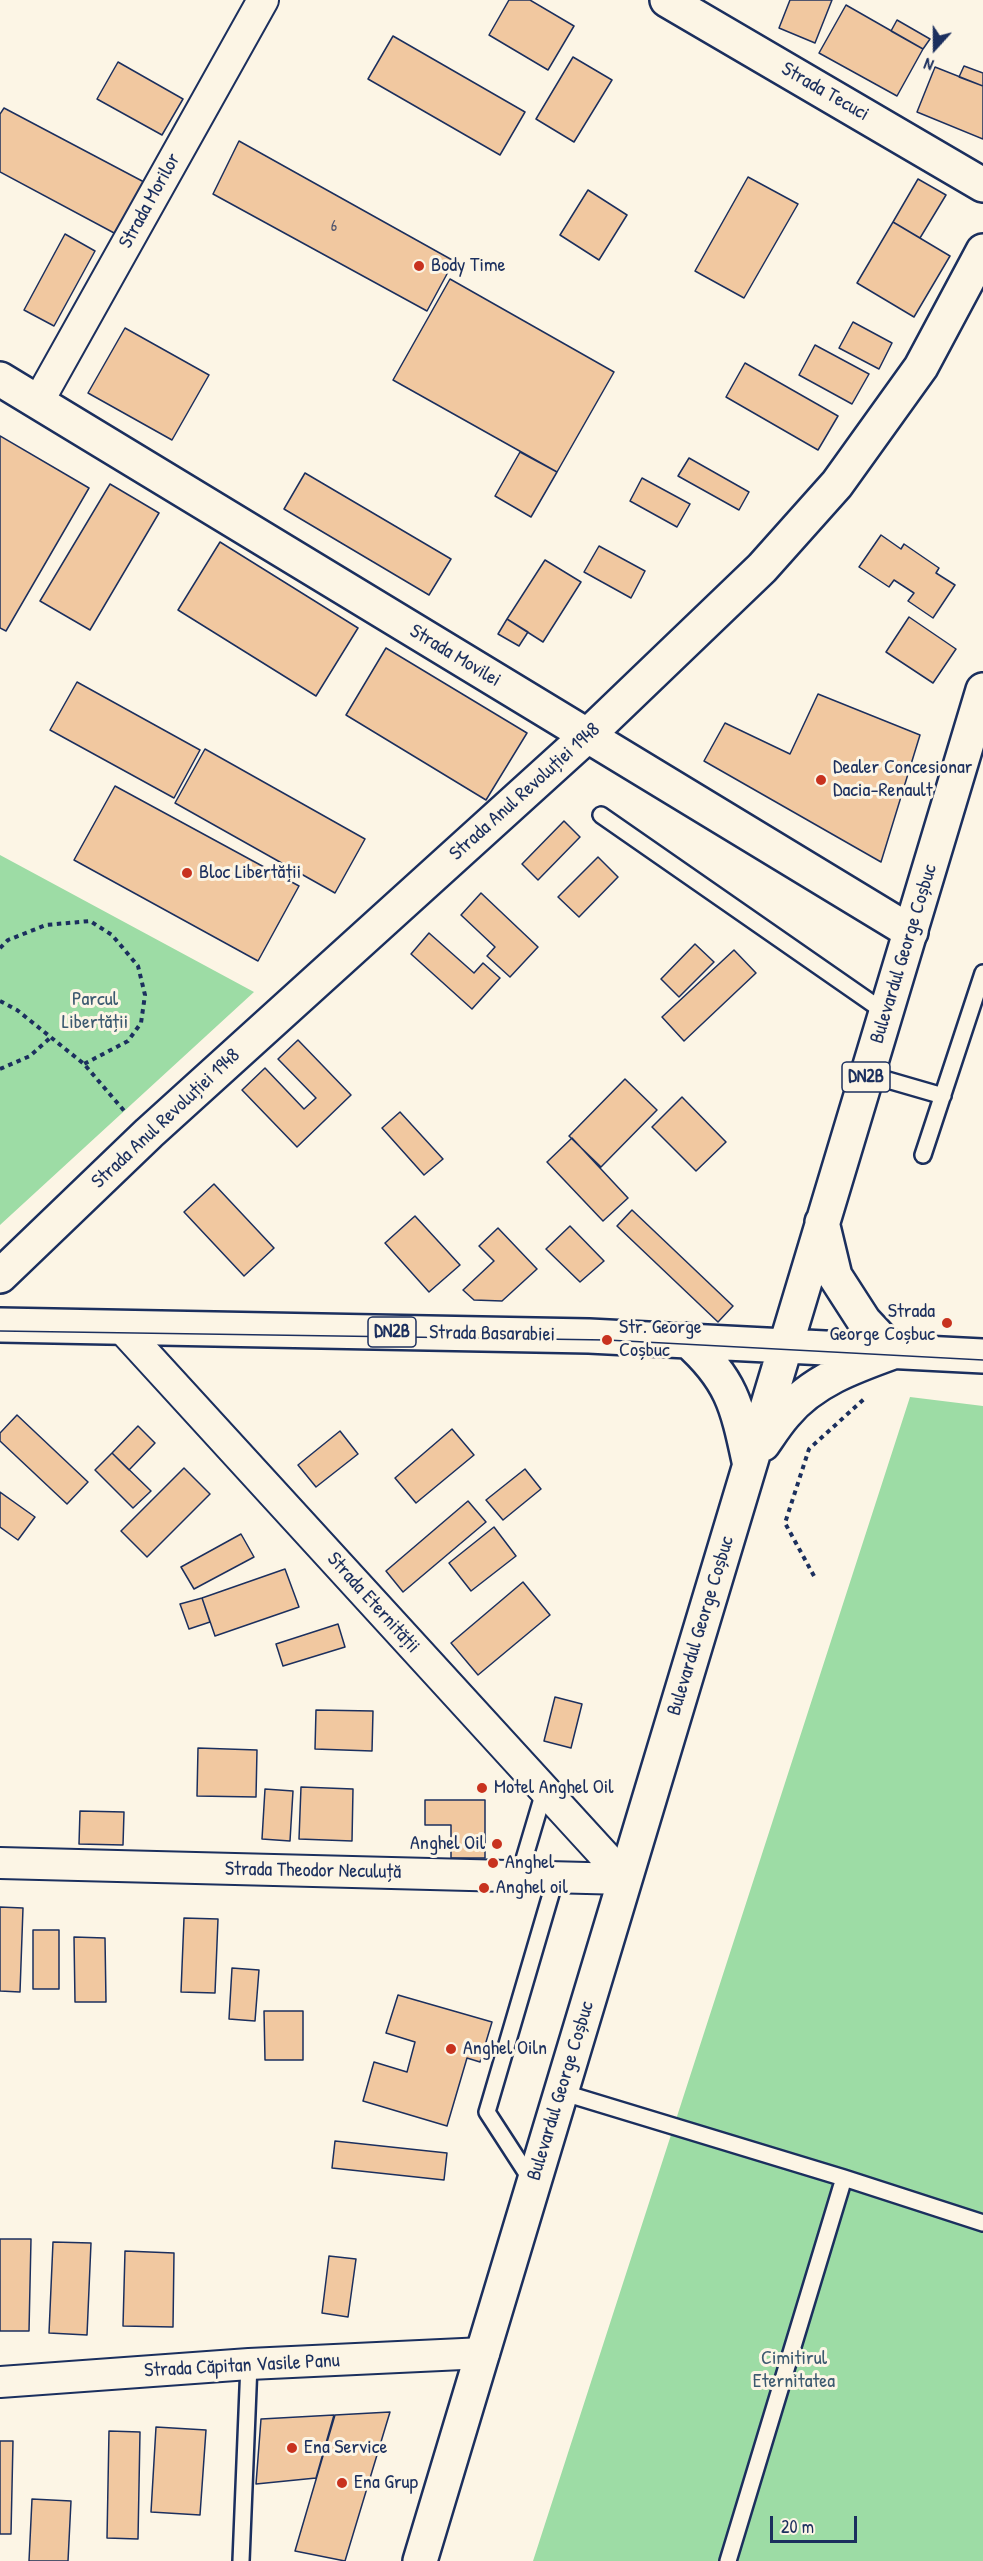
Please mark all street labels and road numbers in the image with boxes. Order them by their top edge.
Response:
street label: Strada Tecuci [777,57,873,127]
street label: Strada Morilor [114,149,186,253]
street label: Strada Movilei [405,619,505,693]
street label: Strada Anul Revoluției 1948 [445,718,605,866]
street label: Bulevardul George Coșbuc [865,861,943,1047]
street label: Strada Anul Revoluției 1948 [87,1044,245,1194]
road number: DN2B [842,1062,890,1092]
road number: DN2B [368,1317,416,1347]
street label: Strada Basarabiei [429,1321,555,1347]
street label: Bulevardul George Coșbuc [662,1533,740,1719]
street label: Strada Eternității [321,1548,425,1658]
street label: Strada Theodor Neculuță [225,1857,401,1885]
street label: Bulevardul George Coșbuc [522,1998,600,2184]
street label: Strada Căpitan Vasile Panu [144,2349,340,2383]

